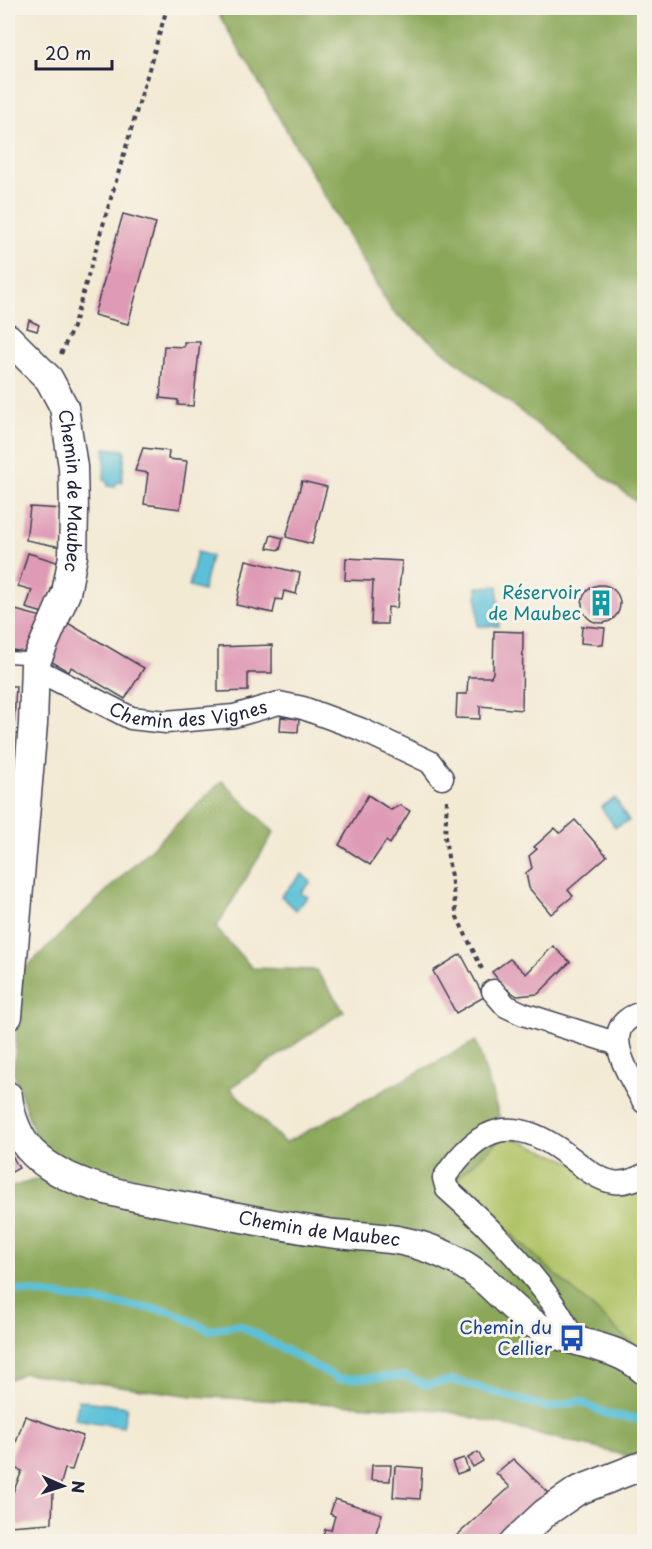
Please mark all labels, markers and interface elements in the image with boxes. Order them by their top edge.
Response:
scale bar [36,33,112,71]
text: 20 m [45,39,91,66]
street label: Chemin de Maubec [53,407,89,575]
place label: Réservoir de Maubec [488,578,582,626]
building icon: Réservoir de Maubec [586,588,616,618]
street label: Chemin des Vignes [105,692,270,734]
street label: Chemin de Maubec [236,1203,402,1252]
place label: Chemin du Cellier [459,1313,553,1361]
bus stop icon: Chemin du Cellier [557,1323,587,1353]
north arrow [33,1456,93,1516]
text: N [67,1480,91,1494]

